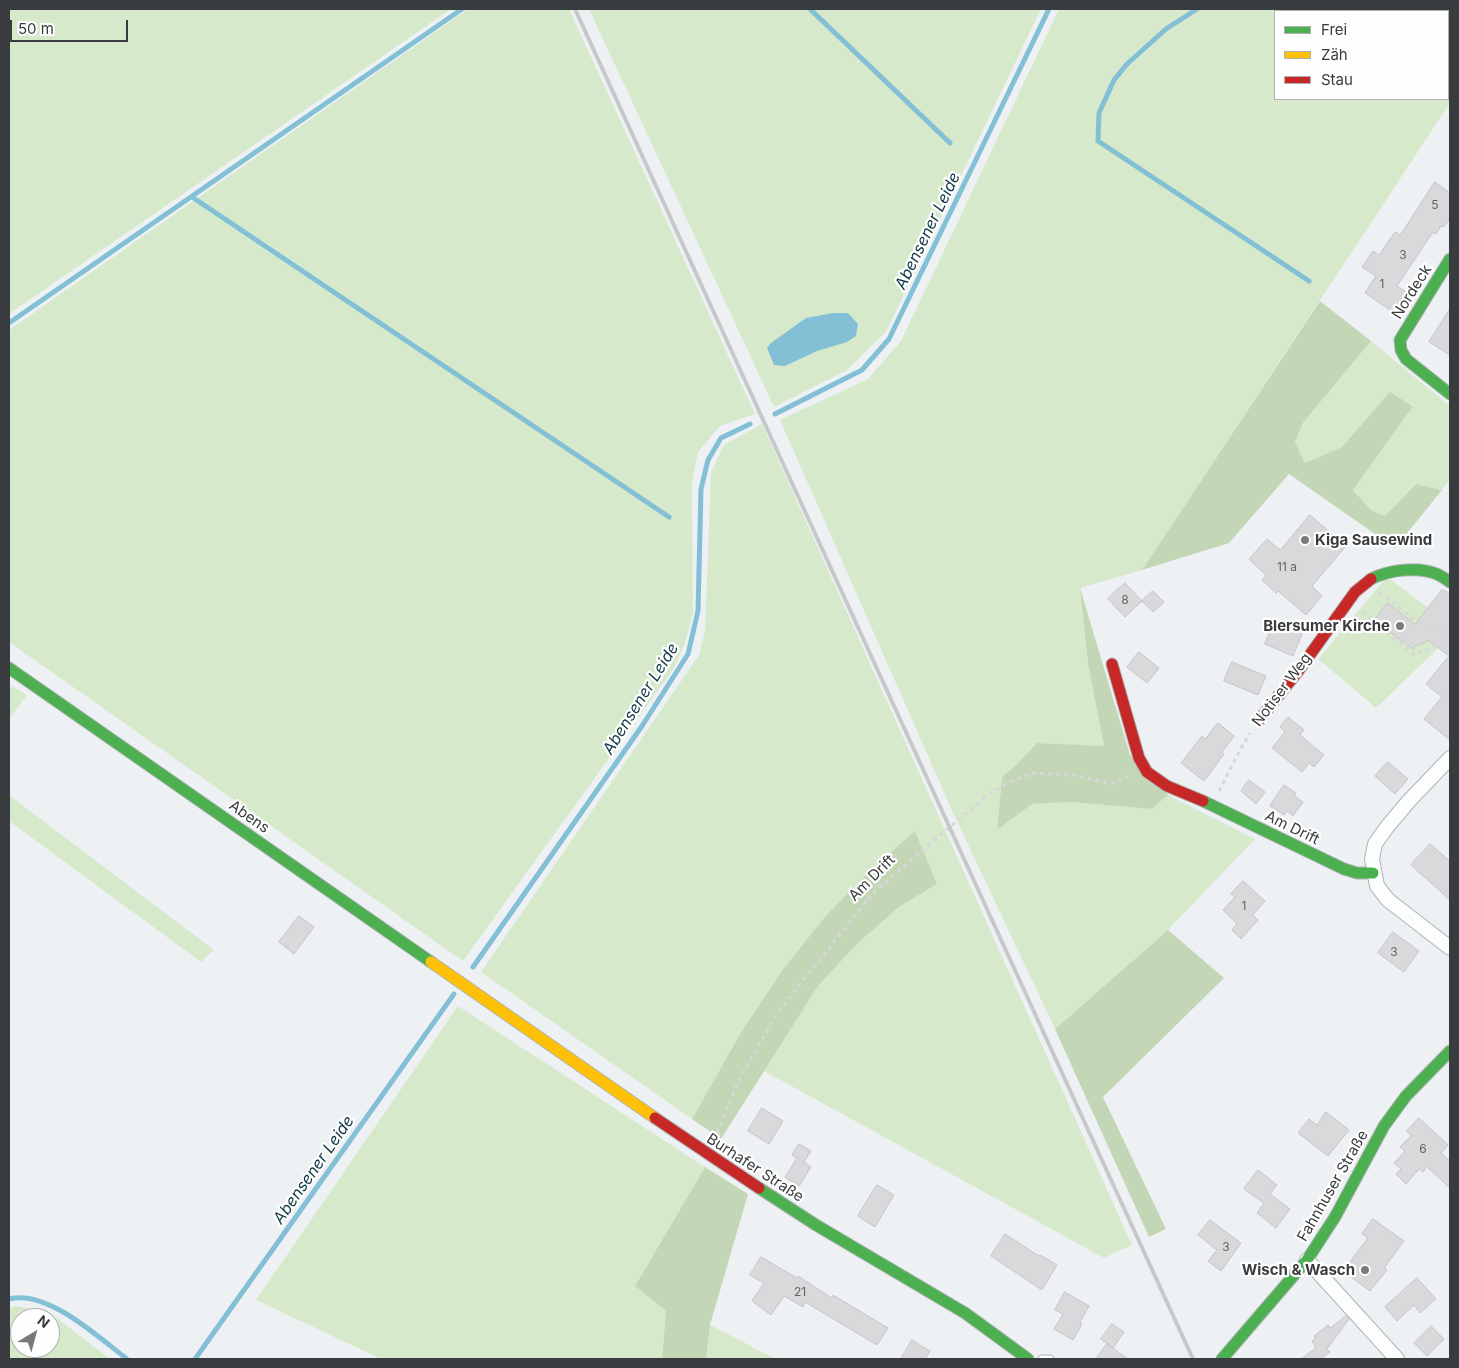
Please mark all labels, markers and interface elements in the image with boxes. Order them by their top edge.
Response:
scale bar [12,10,130,42]
legend [1274,10,1449,100]
text: 50 m [18,19,54,38]
text: Frei [1321,20,1347,39]
text: Zäh [1321,45,1348,64]
text: Stau [1321,70,1353,89]
water label: Abensener Leide [891,169,965,293]
house number: 5 [1431,198,1439,212]
house number: 3 [1399,248,1407,262]
street label: Nordeck [1388,262,1436,322]
house number: 1 [1380,277,1384,291]
place label: Kiga Sausewind [1315,531,1432,549]
marker: Kiga Sausewind [1299,534,1311,546]
house number: 11 a [1277,560,1297,574]
house number: 8 [1121,593,1129,607]
place label: Blersumer Kirche [1263,617,1390,635]
marker: Blersumer Kirche [1394,620,1406,632]
water label: Abensener Leide [599,640,683,758]
street label: Notiser Weg [1249,650,1315,730]
street label: Abens [225,797,273,837]
street label: Am Drift [1262,807,1322,849]
street label: Am Drift [845,851,899,905]
house number: 1 [1242,899,1246,913]
house number: 3 [1390,945,1398,959]
water label: Abensener Leide [270,1112,358,1228]
street label: Fahnhuser Straße [1294,1127,1372,1245]
street label: Burhafer Straße [703,1130,807,1206]
house number: 6 [1419,1142,1427,1156]
house number: 3 [1222,1240,1230,1254]
place label: Wisch & Wasch [1242,1261,1355,1279]
marker: Wisch & Wasch [1359,1264,1371,1276]
house number: 21 [794,1285,806,1299]
north arrow [10,1308,60,1358]
text: N [34,1311,53,1331]

